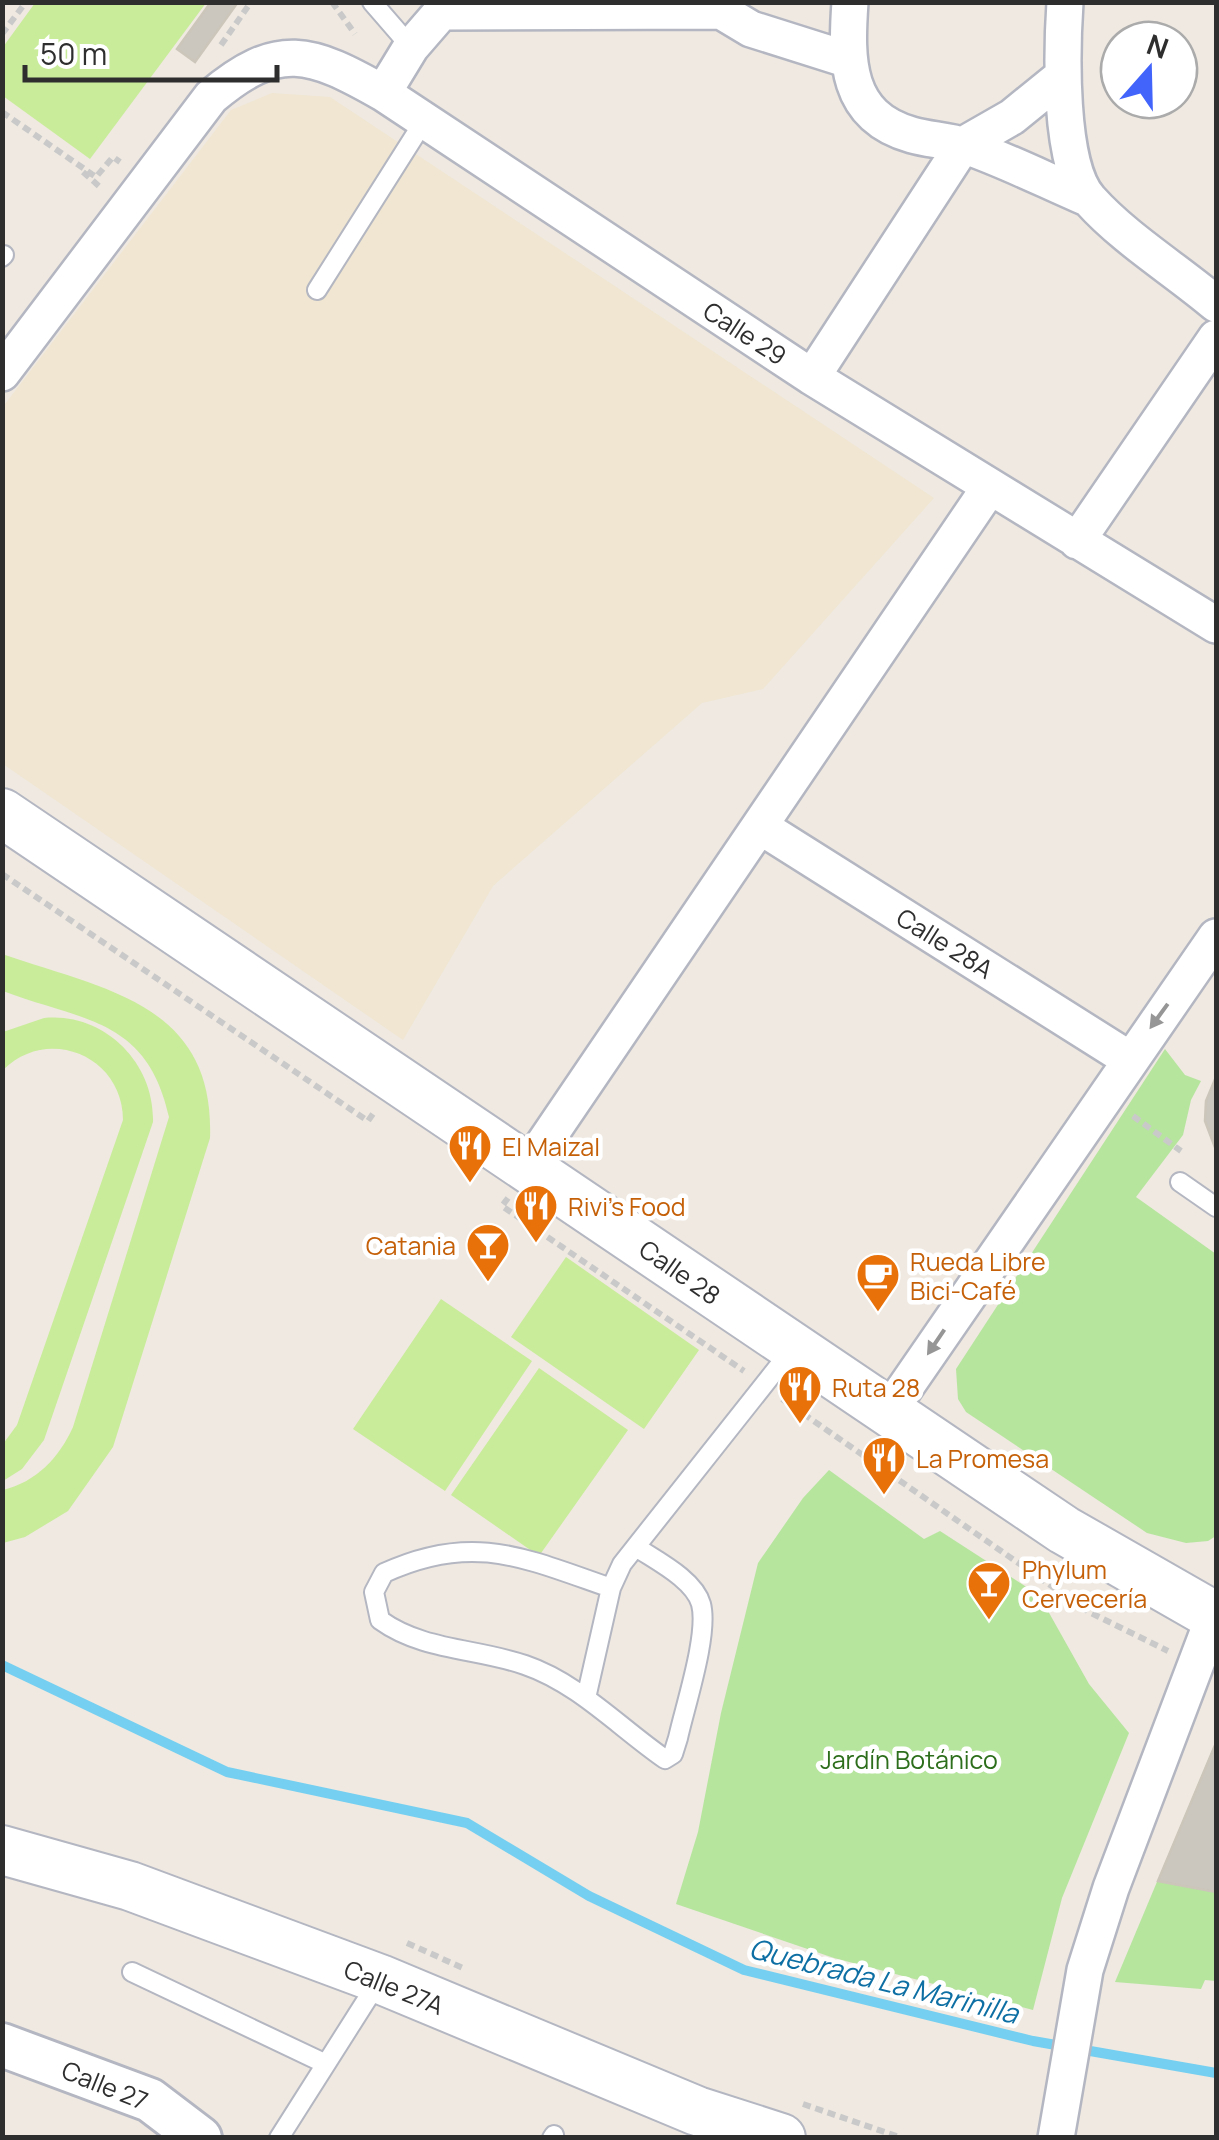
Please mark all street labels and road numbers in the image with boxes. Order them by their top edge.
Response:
street label: Calle 29 [697,293,793,373]
street label: Calle 28A [890,900,1000,986]
street label: Calle 28 [632,1231,728,1313]
street label: Calle 27A [339,1951,449,2023]
street label: Calle 27 [57,2052,153,2118]

